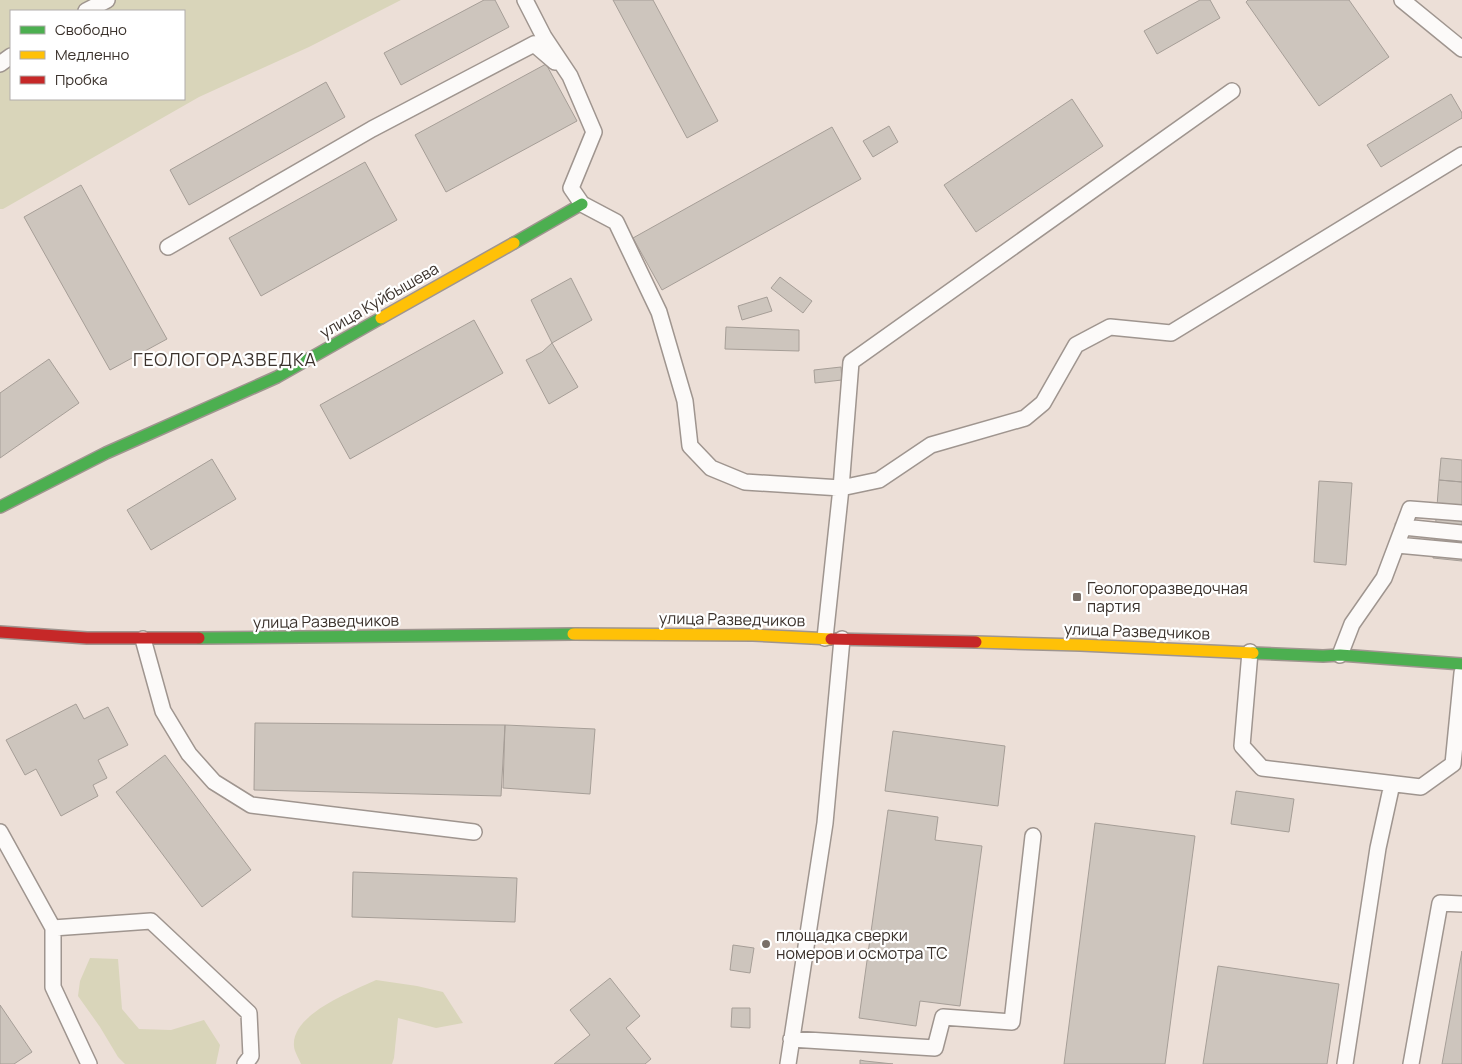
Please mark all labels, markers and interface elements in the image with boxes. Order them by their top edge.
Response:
legend [10,10,185,100]
text: Свободно [55,19,127,40]
text: Медленно [55,44,129,65]
text: Пробка [55,69,108,90]
street label: улица Куйбышева [316,257,442,343]
district label: ГЕОЛОГОРАЗВЕДКА [133,347,317,371]
place label: Геологоразведочная партия [1087,577,1248,617]
marker: Геологоразведочная партия [1071,591,1083,603]
street label: улица Разведчиков [659,607,806,631]
street label: улица Разведчиков [253,609,400,633]
street label: улица Разведчиков [1064,617,1211,645]
place label: площадка сверки номеров и осмотра ТС [776,924,948,964]
marker: площадка сверки номеров и осмотра ТС [760,938,772,950]

